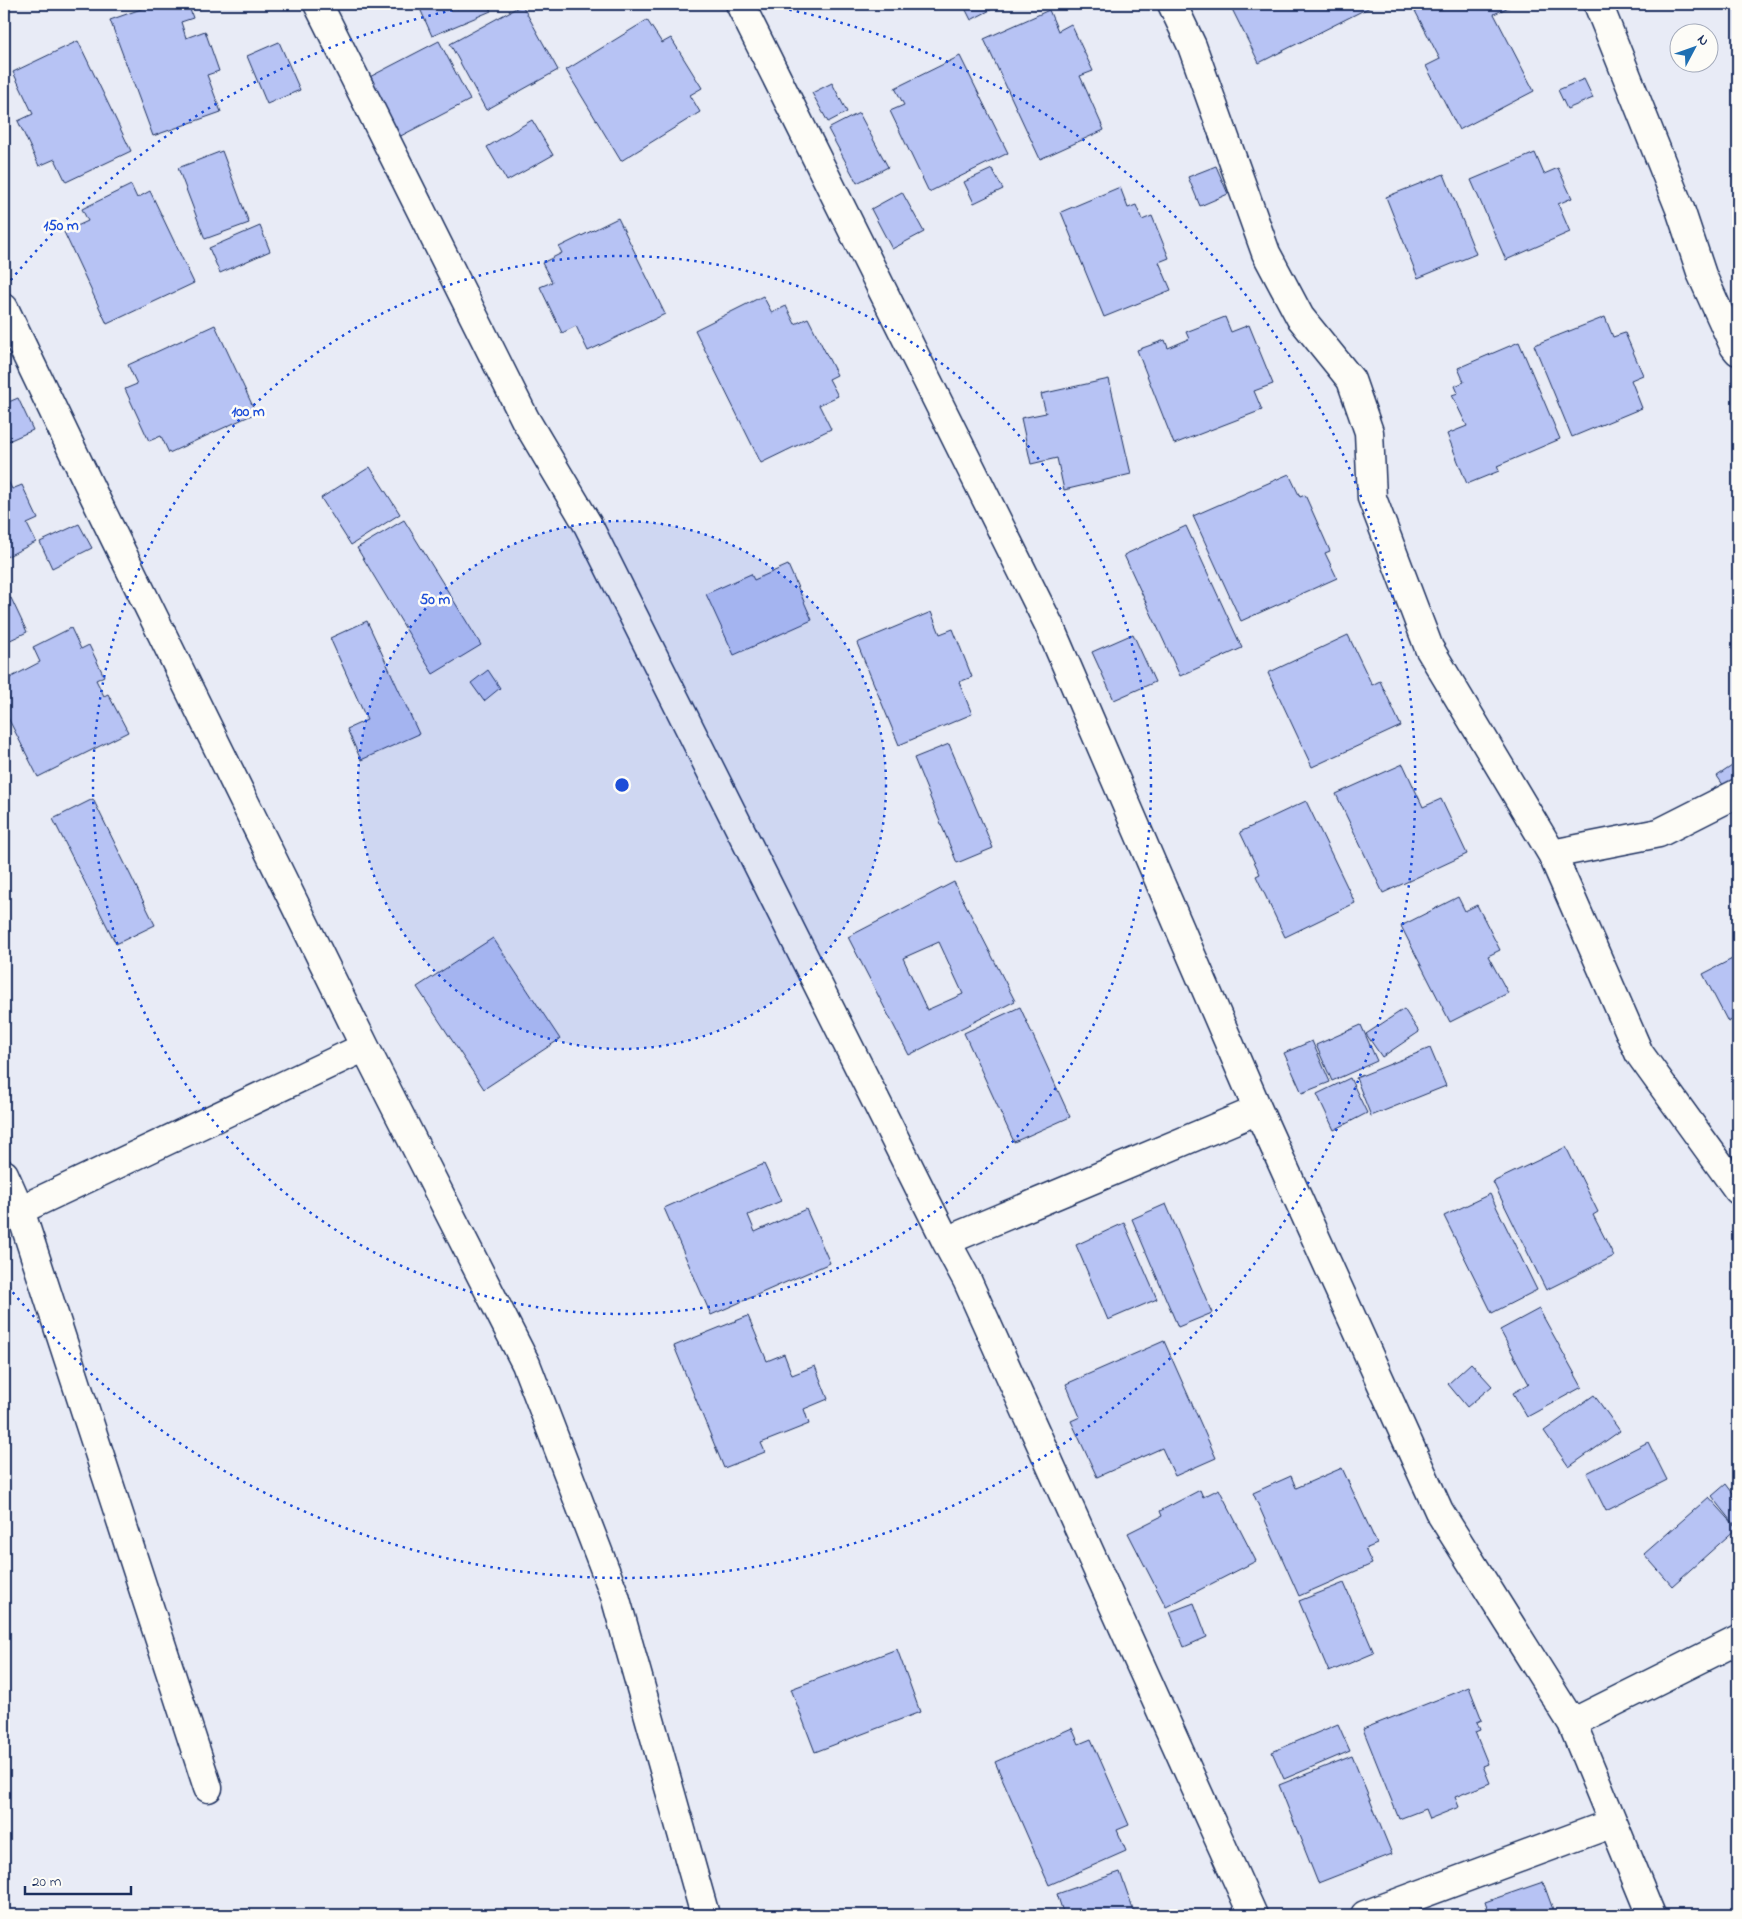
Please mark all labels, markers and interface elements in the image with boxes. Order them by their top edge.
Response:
north arrow [1670,22,1720,72]
text: N [1692,30,1714,51]
text: 150 m [43,215,79,237]
text: 100 m [231,401,265,423]
text: 50 m [420,589,451,611]
centre of rings [613,776,631,794]
scale bar [25,1864,131,1896]
text: 20 m [32,1871,62,1893]

